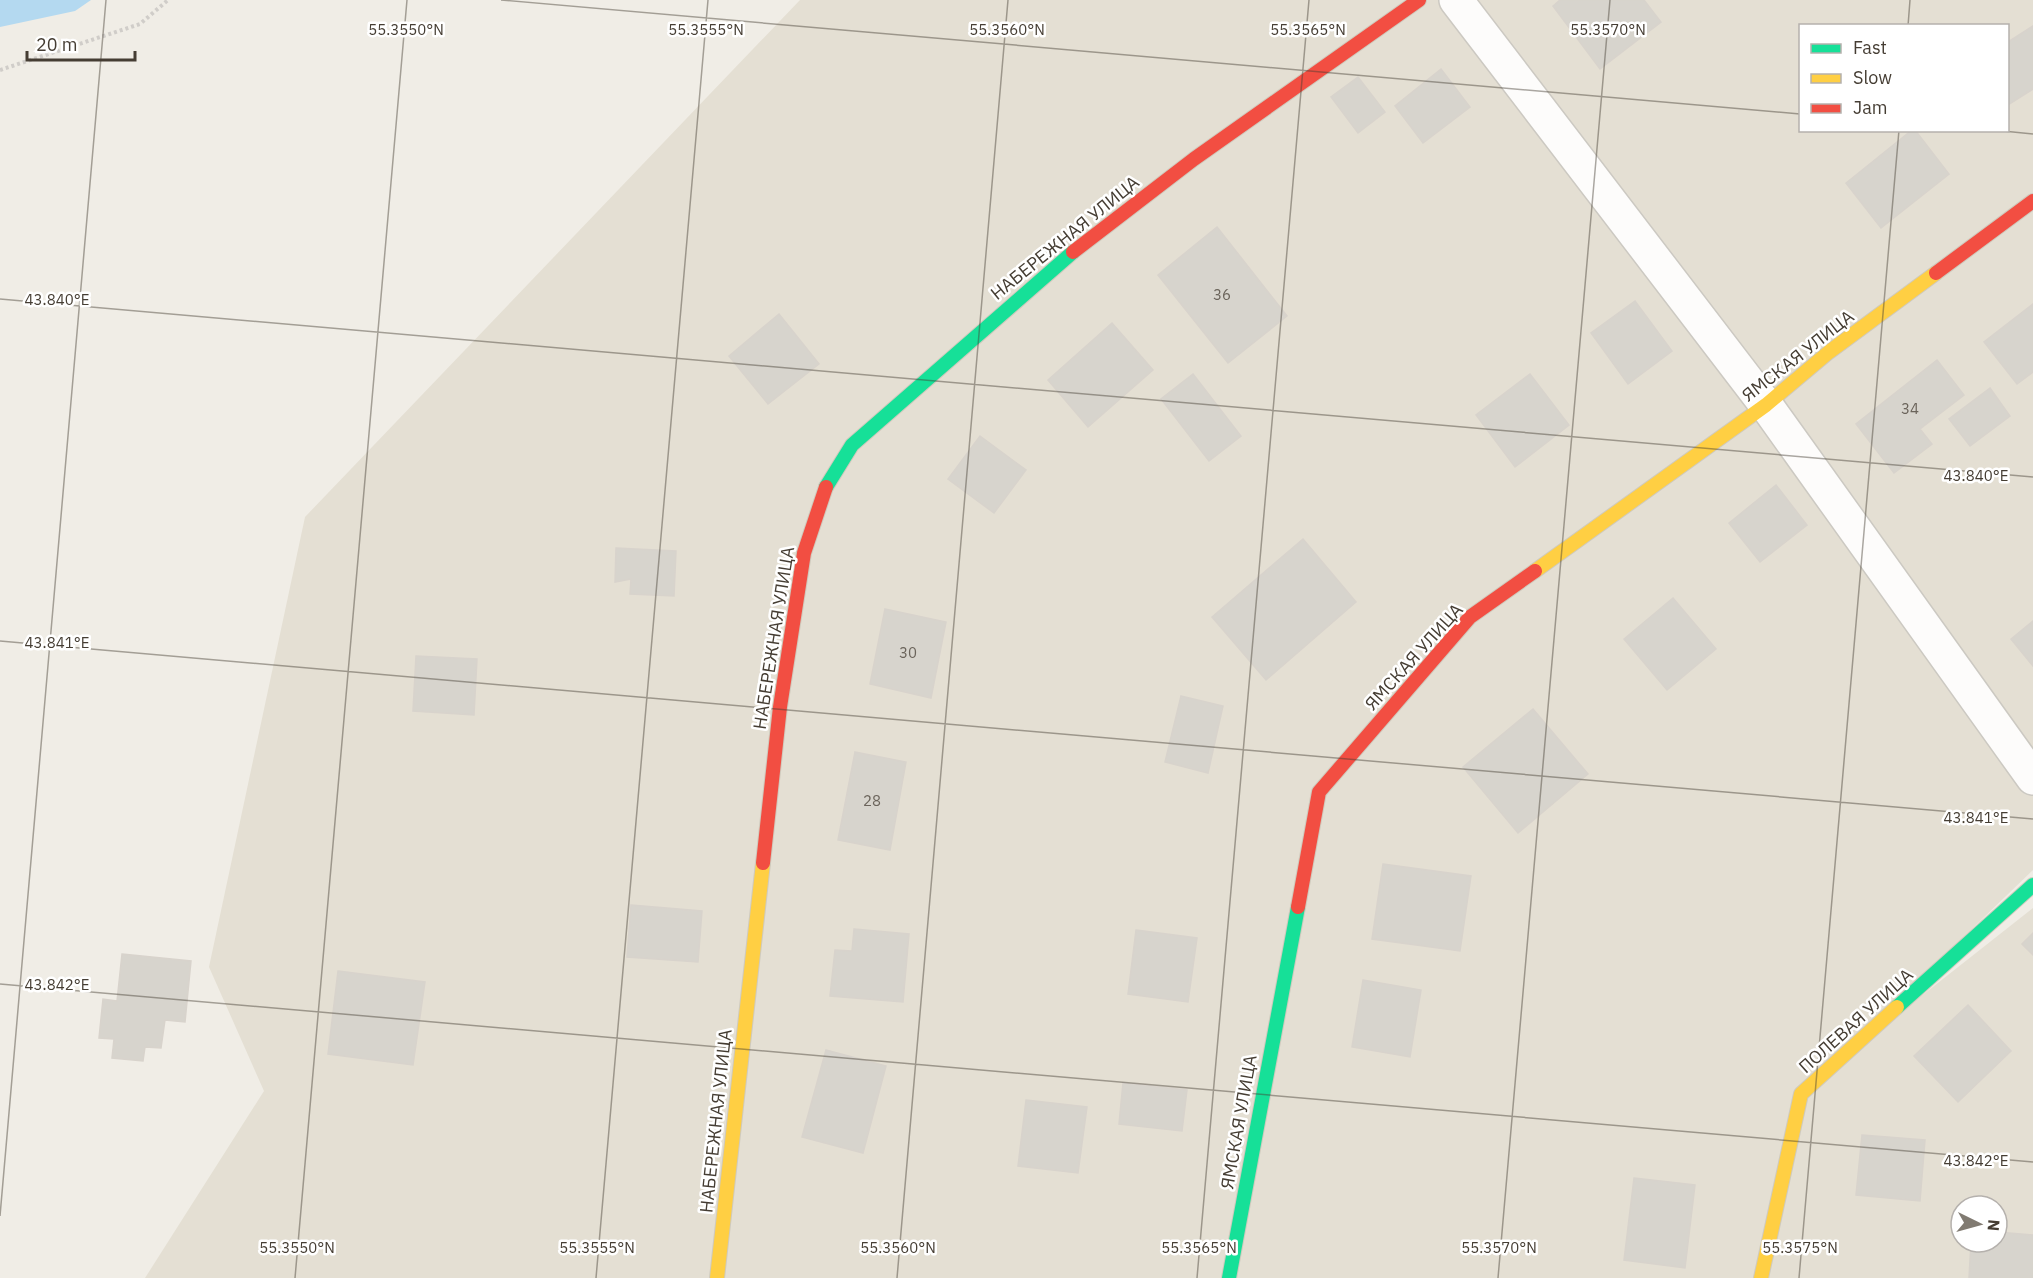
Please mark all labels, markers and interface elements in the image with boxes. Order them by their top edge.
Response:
text: 55.3550°N [368,20,444,39]
text: 55.3555°N [668,20,744,39]
text: 55.3560°N [969,20,1045,39]
text: 55.3565°N [1270,20,1346,39]
text: 55.3570°N [1570,20,1646,39]
scale bar [27,24,135,62]
legend [1799,24,2009,132]
text: 20 m [36,33,78,56]
text: Fast [1853,36,1887,59]
text: Slow [1853,66,1892,89]
text: Jam [1853,96,1888,119]
street label: НАБЕРЕЖНАЯ УЛИЦА [986,170,1144,305]
house number: 36 [1213,285,1231,304]
text: 43.840°E [25,290,89,309]
street label: ЯМСКАЯ УЛИЦА [1737,304,1859,407]
house number: 34 [1901,399,1919,418]
text: 43.840°E [1944,466,2008,485]
street label: НАБЕРЕЖНАЯ УЛИЦА [748,544,799,731]
street label: ЯМСКАЯ УЛИЦА [1360,598,1468,715]
text: 43.841°E [25,633,89,652]
house number: 30 [899,643,917,662]
house number: 28 [863,791,881,810]
text: 43.841°E [1944,808,2008,827]
street label: ПОЛЕВАЯ УЛИЦА [1794,963,1918,1078]
text: 43.842°E [25,975,89,994]
street label: НАБЕРЕЖНАЯ УЛИЦА [694,1027,737,1214]
street label: ЯМСКАЯ УЛИЦА [1215,1052,1262,1191]
text: 43.842°E [1944,1151,2008,1170]
north arrow [1949,1194,2009,1254]
text: N [1983,1219,2004,1232]
text: 55.3550°N [259,1238,335,1257]
text: 55.3555°N [559,1238,635,1257]
text: 55.3560°N [860,1238,936,1257]
text: 55.3565°N [1161,1238,1237,1257]
text: 55.3570°N [1461,1238,1537,1257]
text: 55.3575°N [1762,1238,1838,1257]

